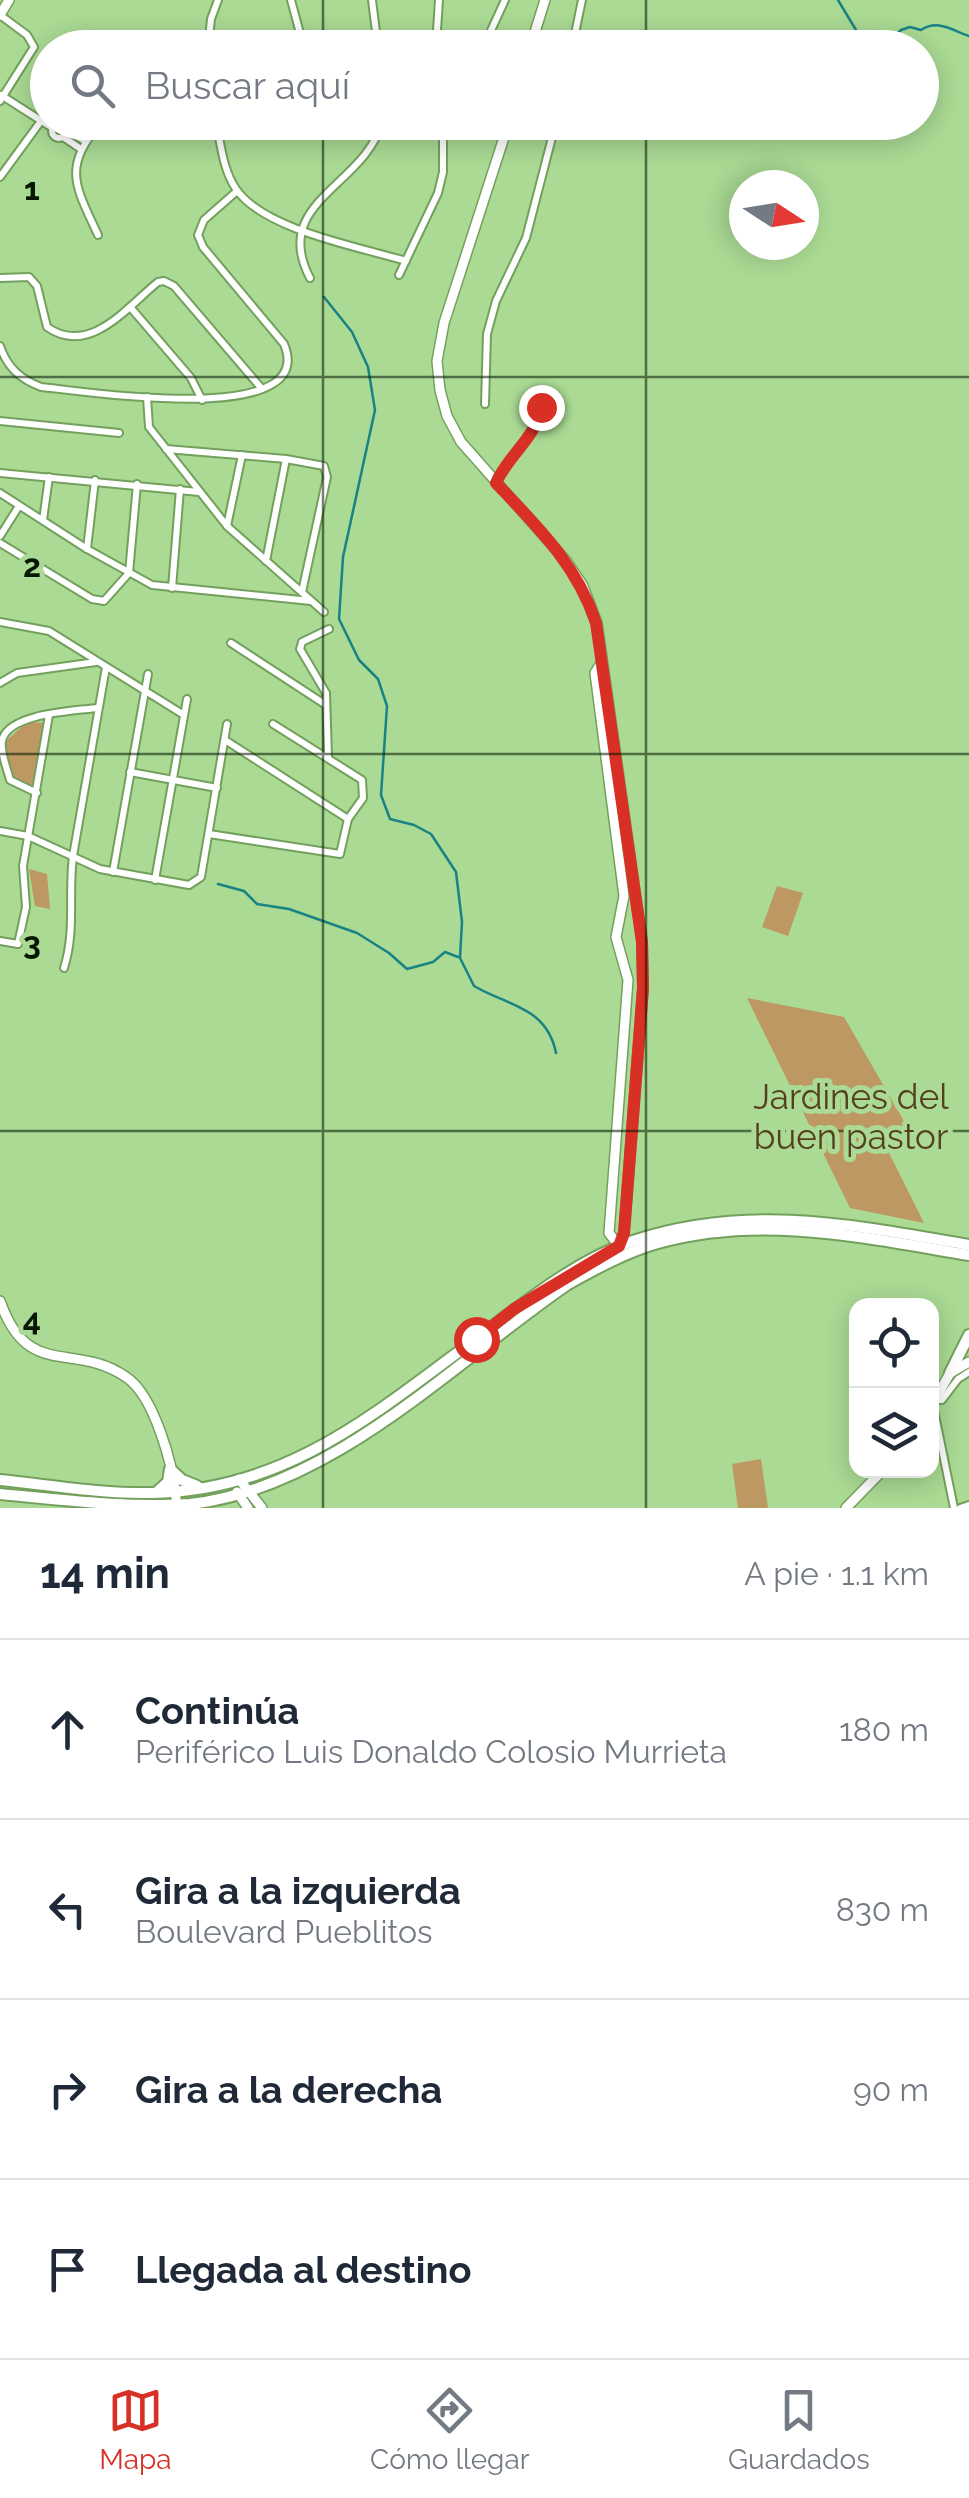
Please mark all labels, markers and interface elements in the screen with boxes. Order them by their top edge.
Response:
search box [30,30,939,140]
icon: search [65,58,120,113]
text: Buscar aquí [145,63,350,108]
text: 1 [24,170,40,207]
north arrow [729,170,819,260]
route end [519,385,565,431]
text: 2 [23,547,41,584]
text: 3 [23,924,41,961]
park label: Jardines del buen pastor [753,1076,949,1157]
map controls [849,1298,939,1478]
button: locate [849,1298,939,1388]
text: 4 [23,1301,41,1338]
route start [454,1317,500,1363]
button: layers [849,1388,939,1478]
text: 14 min [40,1549,170,1598]
text: A pie · 1.1 km [744,1555,929,1592]
text: Continúa [135,1688,299,1733]
icon: ahead [40,1702,95,1757]
text: 180 m [839,1711,929,1748]
text: Periférico Luis Donaldo Colosio Murrieta [135,1733,727,1770]
text: Gira a la izquierda [135,1868,461,1913]
icon: left [40,1882,95,1937]
text: 830 m [836,1891,929,1928]
text: Boulevard Pueblitos [135,1913,432,1950]
icon: right [40,2062,95,2117]
text: Gira a la derecha [135,2067,442,2112]
text: 90 m [853,2071,929,2108]
icon: arrive [40,2242,95,2297]
text: Llegada al destino [135,2247,472,2292]
tab: Mapa [99,2383,171,2476]
tab: Cómo llegar [370,2383,530,2476]
tab: Guardados [728,2383,870,2476]

